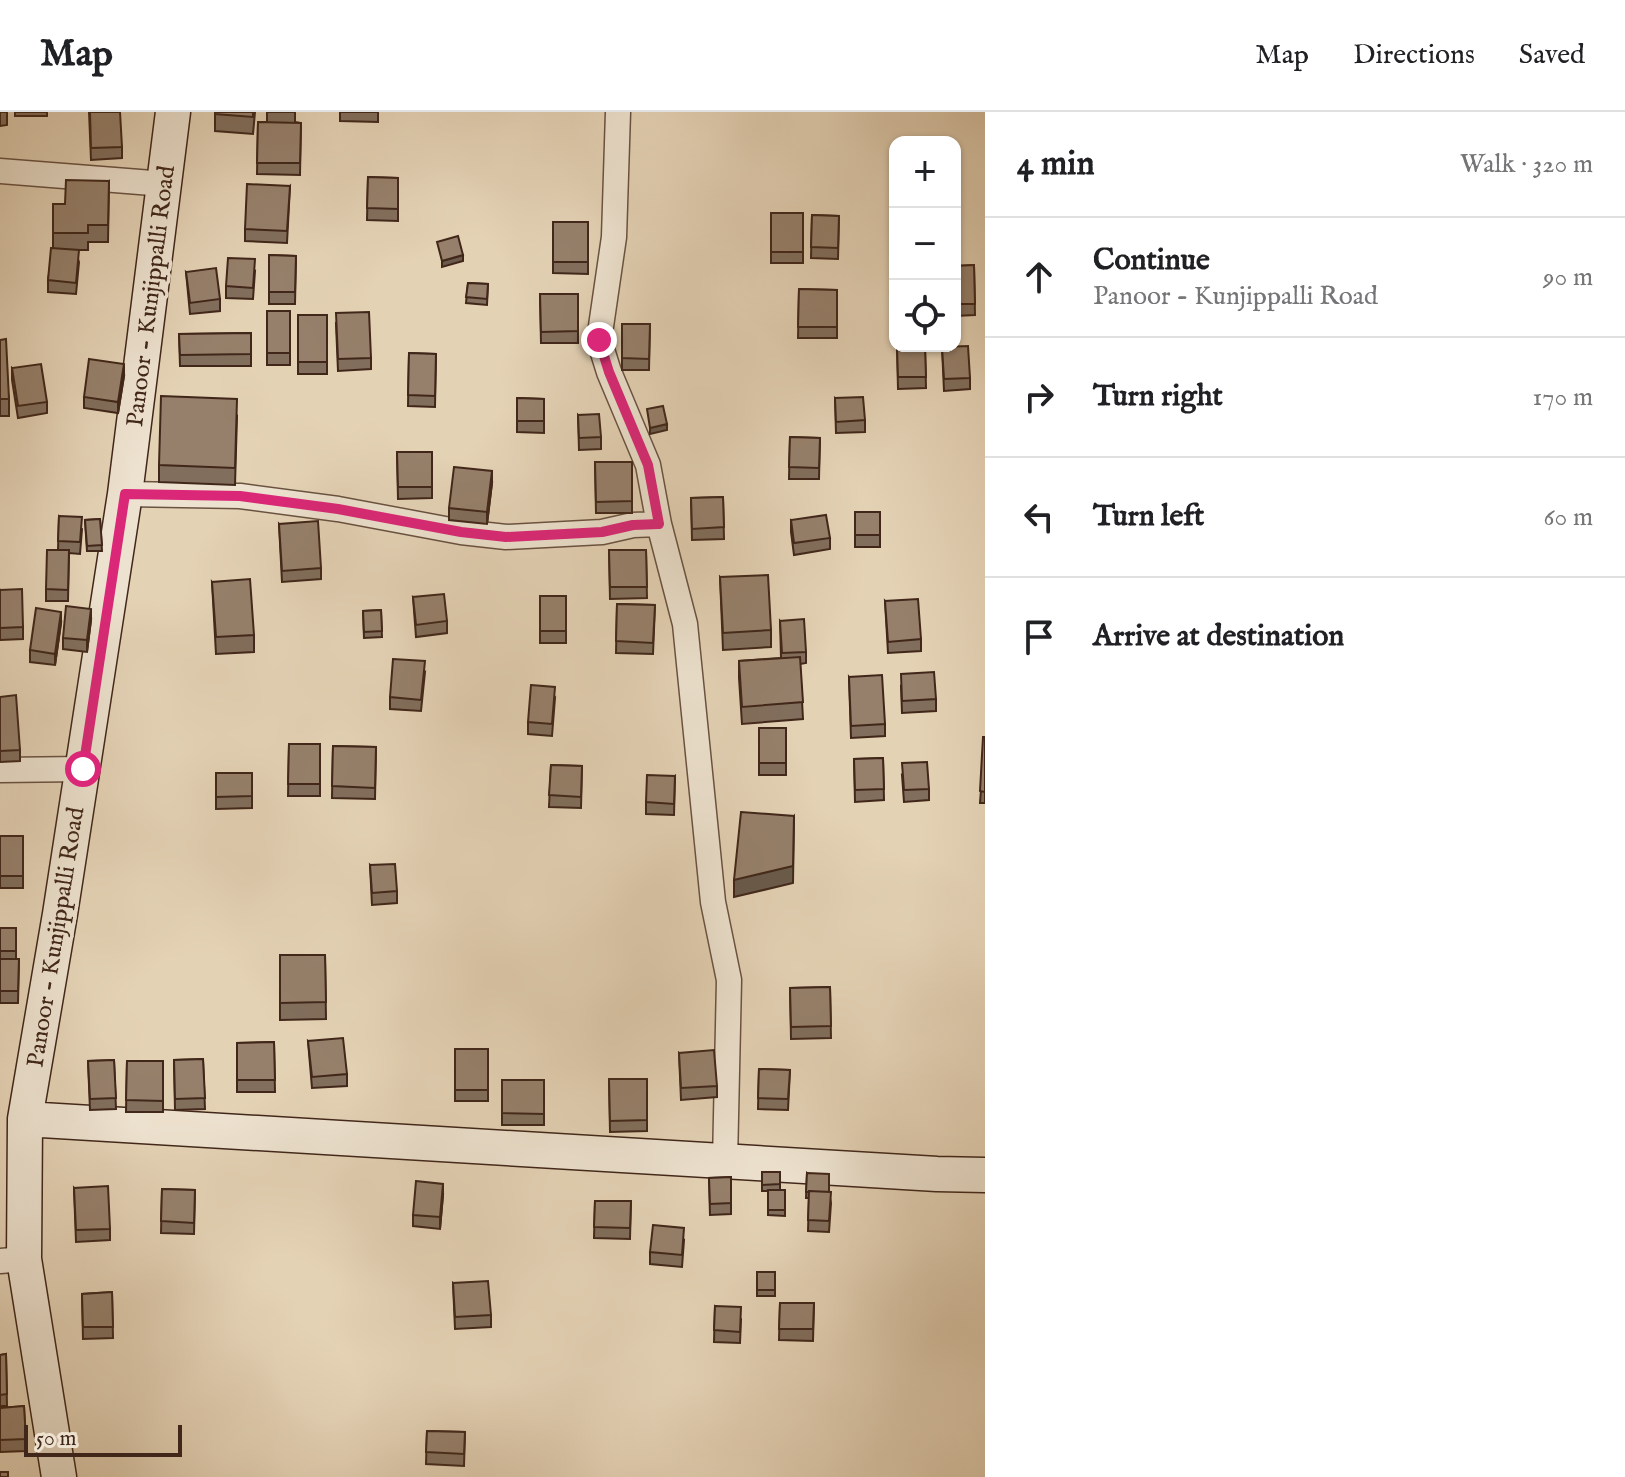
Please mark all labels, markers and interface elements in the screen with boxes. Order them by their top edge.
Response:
text: Map [40,31,113,79]
text: Map [1255,38,1309,73]
text: Directions [1353,38,1475,73]
text: Saved [1519,38,1585,73]
map controls [889,136,961,352]
button: + [889,136,961,208]
text: 4 min [1017,143,1095,186]
text: Walk · 320 m [1460,148,1593,181]
street label: Panoor - Kunjippalli Road [120,164,183,429]
button: − [889,208,961,280]
text: Continue [1093,242,1210,280]
icon: ahead [1017,255,1061,299]
text: 90 m [1543,261,1593,294]
button: locate [889,280,961,352]
text: Panoor - Kunjippalli Road [1093,280,1378,313]
route end [581,322,617,358]
icon: right [1017,375,1061,419]
text: Turn right [1093,378,1223,416]
text: 170 m [1533,381,1593,414]
icon: left [1017,495,1061,539]
text: Turn left [1093,498,1204,536]
text: 60 m [1544,501,1593,534]
icon: arrive [1017,615,1061,659]
text: Arrive at destination [1093,618,1344,656]
route start [65,751,101,787]
street label: Panoor - Kunjippalli Road [21,805,92,1070]
scale bar [24,1421,182,1457]
text: 50 m [36,1425,77,1453]

